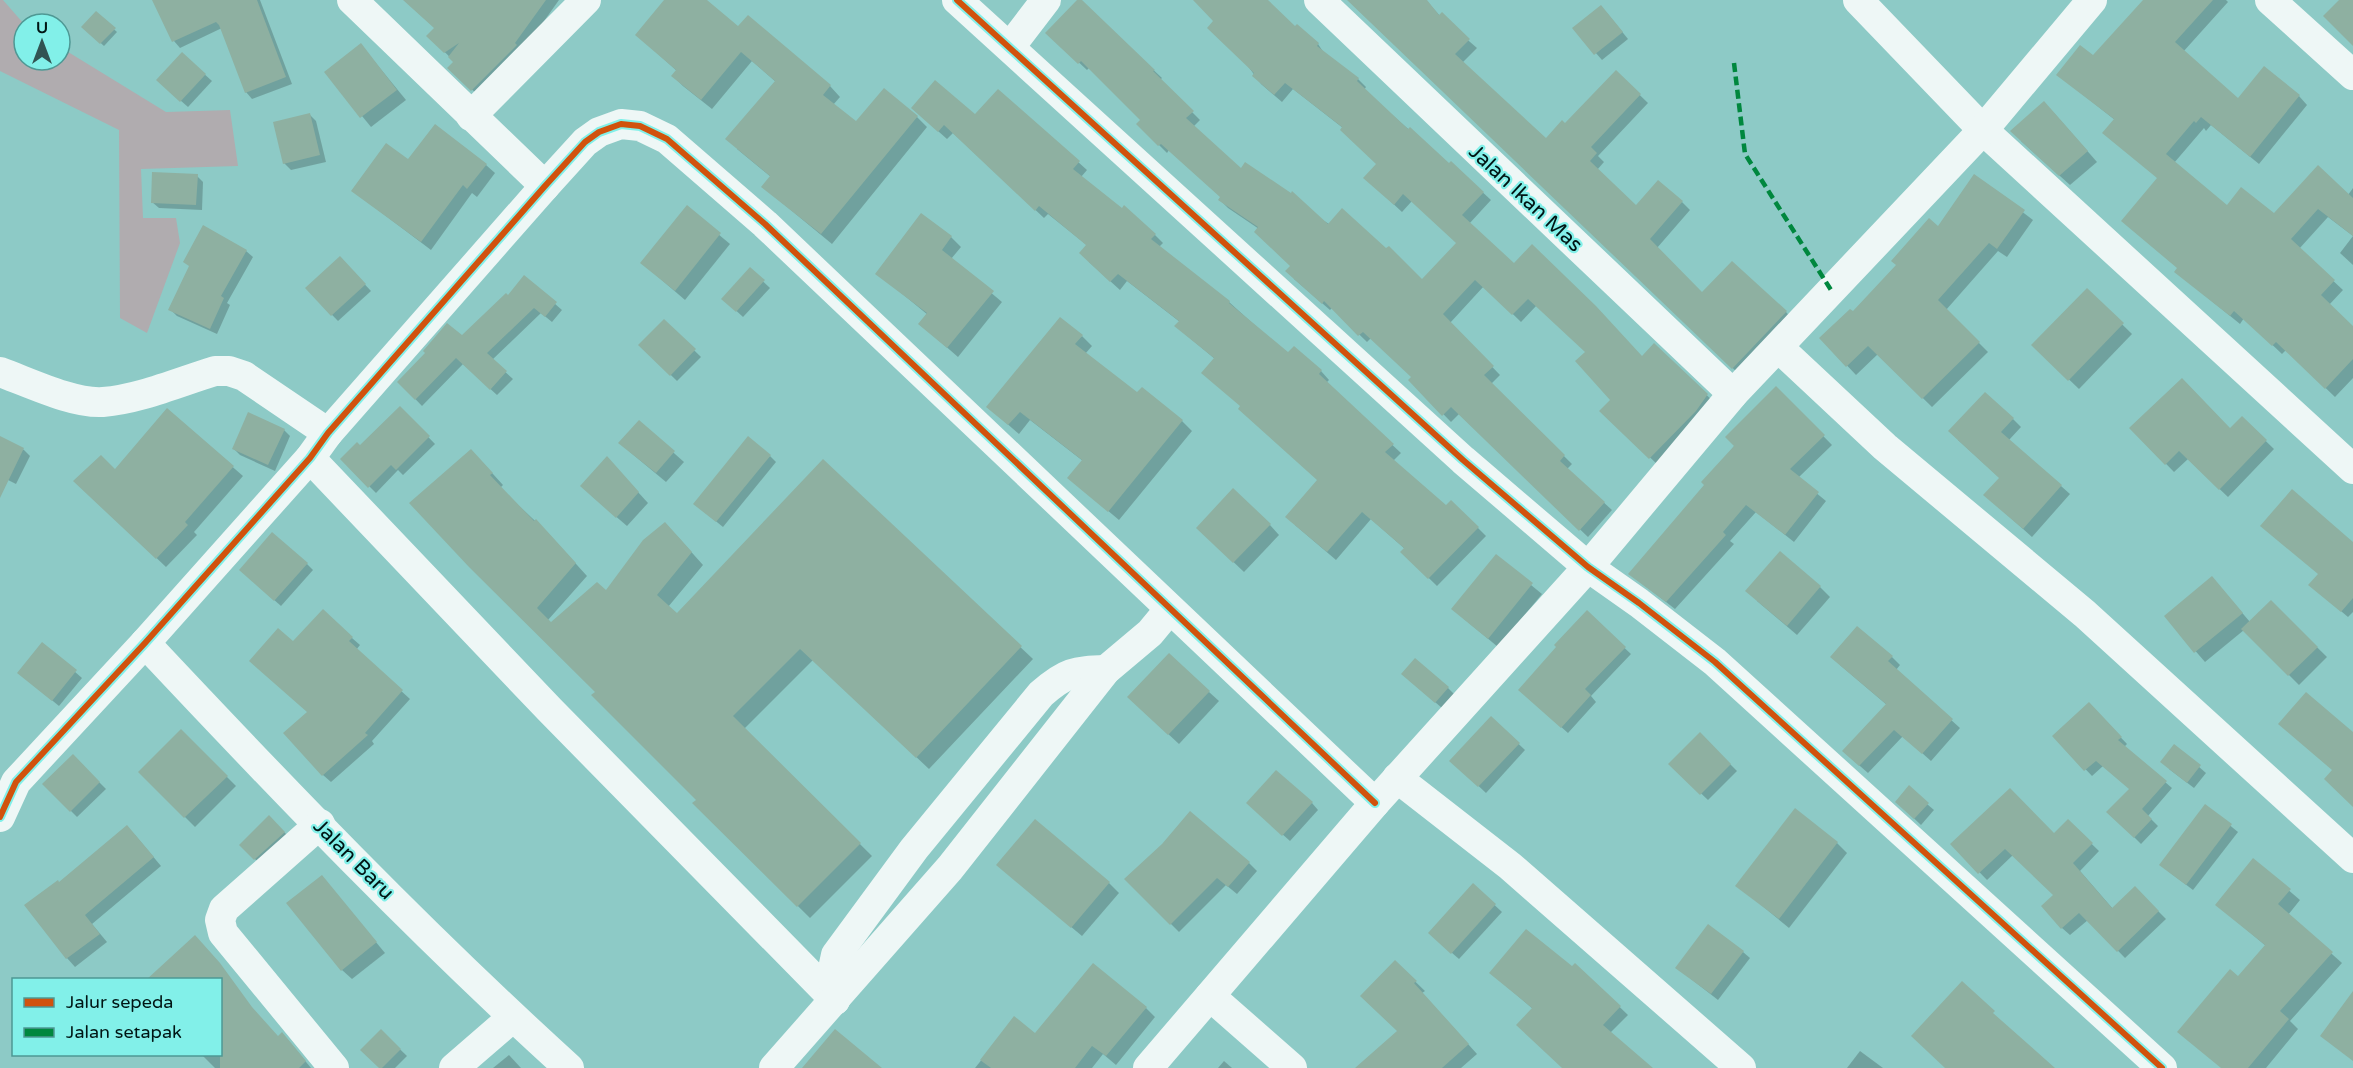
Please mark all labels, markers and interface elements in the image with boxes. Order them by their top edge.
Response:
north arrow [12,12,72,72]
text: U [36,18,48,38]
street label: Jalan Ikan Mas [1464,139,1588,257]
street label: Jalan Baru [308,814,399,905]
legend [12,978,222,1056]
text: Jalur sepeda [66,991,173,1013]
text: Jalan setapak [66,1021,182,1043]

